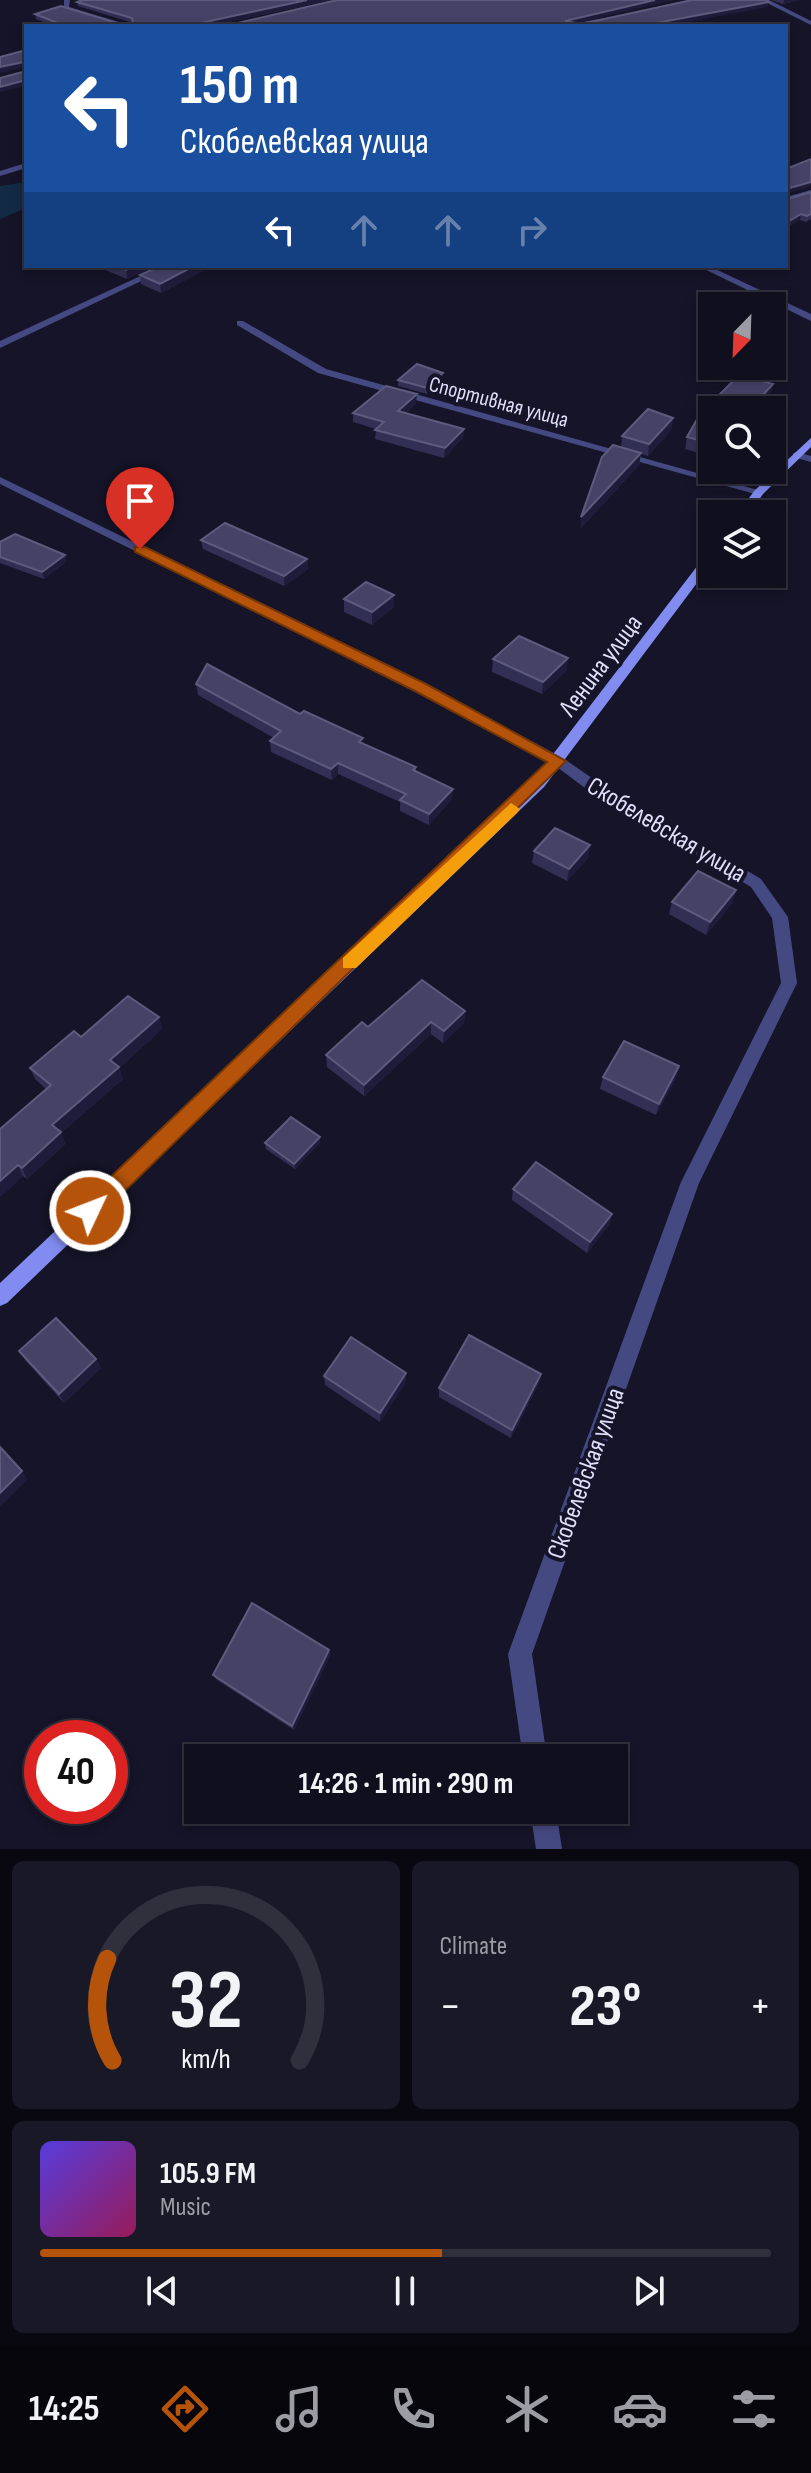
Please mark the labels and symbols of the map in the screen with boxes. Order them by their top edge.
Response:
north arrow [698,292,786,380]
street label: Спортивная улица [426,371,571,434]
pin [106,467,174,549]
street label: Ленина улица [552,609,649,724]
street label: Скобелевская улица [581,771,751,890]
position arrow [48,1169,132,1253]
street label: Скобелевская улица [541,1384,632,1563]
speed limit sign: 40 [24,1720,128,1824]

